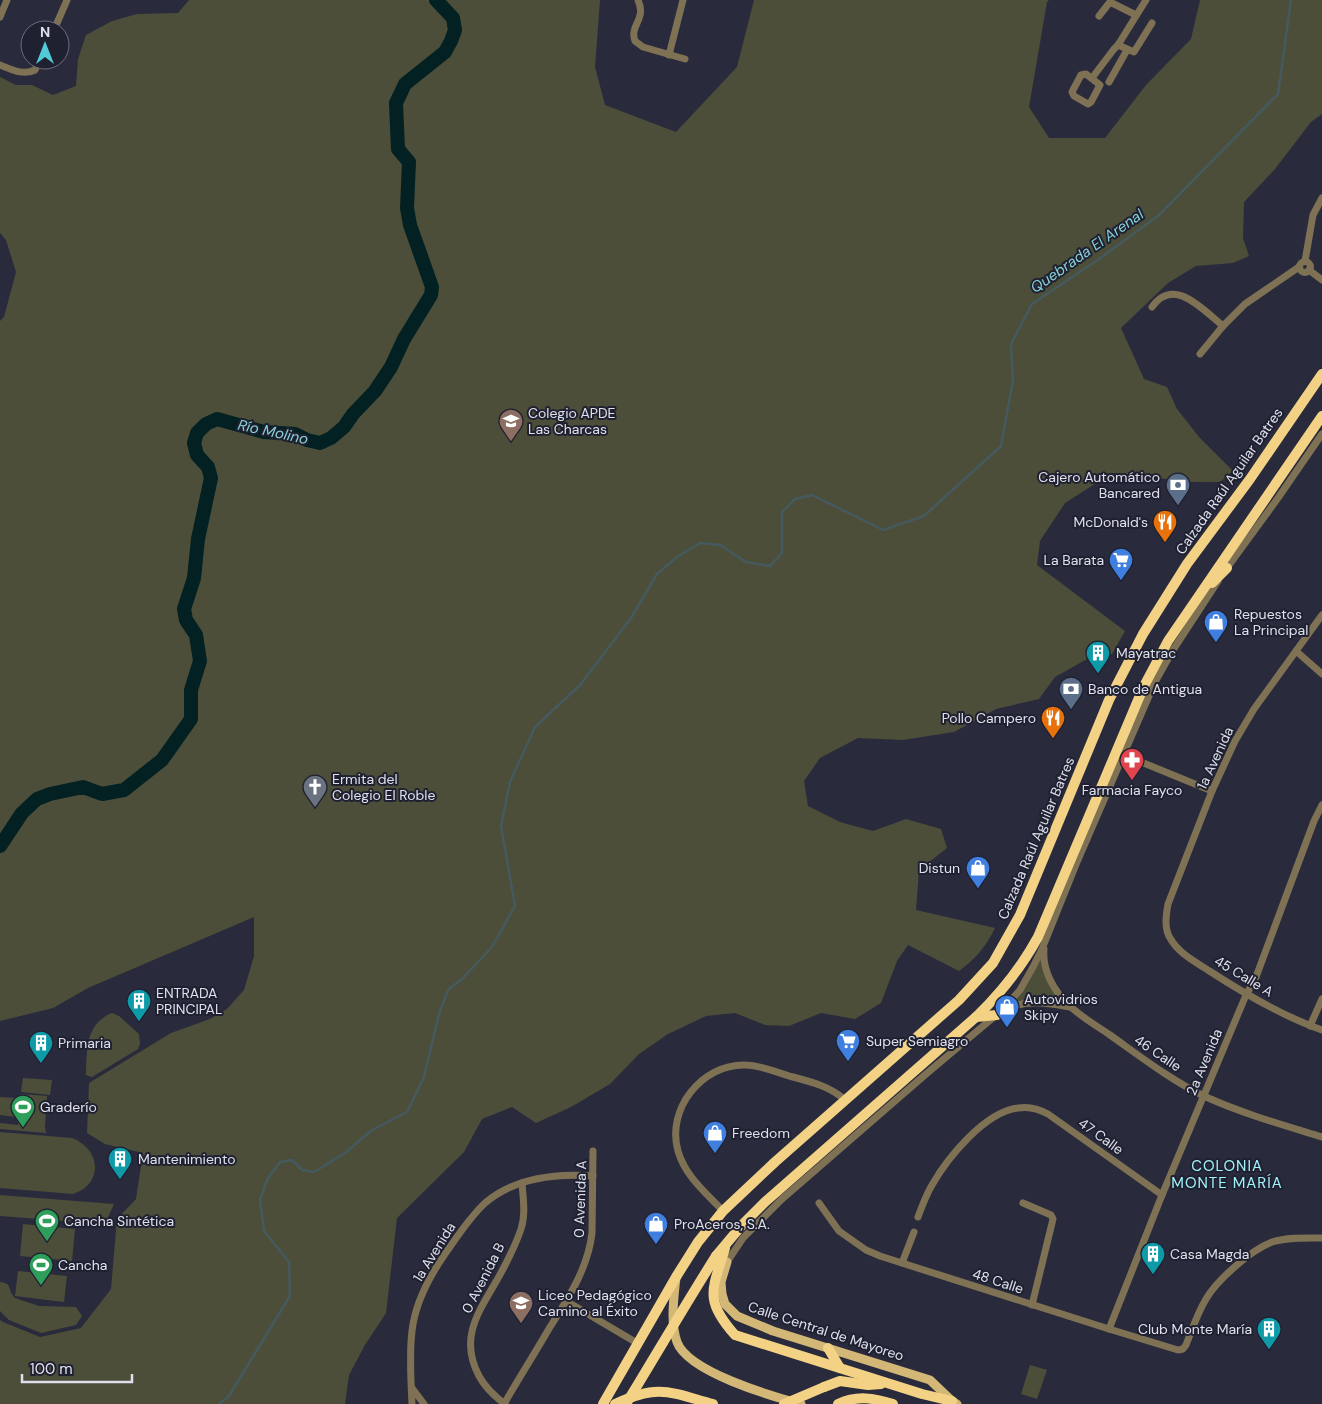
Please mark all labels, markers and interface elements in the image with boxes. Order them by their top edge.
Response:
north arrow [20,20,70,70]
text: N [40,23,50,41]
water label: Quebrada El Arenal [1026,204,1148,298]
place label: Colegio APDE Las Charcas [528,404,616,438]
street label: Calzada Raúl Aguilar Batres [1171,404,1287,558]
school or university icon: Colegio APDE Las Charcas [498,408,524,442]
water label: Río Molino [236,415,310,449]
place label: Cajero Automático Bancared [1038,468,1160,502]
bank icon: Cajero Automático Bancared [1165,472,1191,506]
restaurant icon: McDonald's [1152,509,1178,543]
place label: McDonald's [1073,513,1148,531]
supermarket icon: La Barata [1108,547,1134,581]
place label: La Barata [1044,551,1104,569]
place label: Repuestos La Principal [1234,605,1308,639]
shop icon: Repuestos La Principal [1203,609,1229,643]
building icon: Mayatrac [1085,640,1111,674]
place label: Mayatrac [1116,644,1176,662]
bank icon: Banco de Antigua [1058,676,1084,710]
place label: Banco de Antigua [1088,680,1202,698]
restaurant icon: Pollo Campero [1040,705,1066,739]
place label: Pollo Campero [942,709,1036,727]
street label: 1a Avenida [1193,724,1237,792]
pharmacy icon: Farmacia Fayco [1119,747,1145,781]
street label: Calzada Raúl Aguilar Batres [994,754,1078,922]
place label: Ermita del Colegio El Roble [332,770,435,804]
church icon: Ermita del Colegio El Roble [302,774,328,808]
place label: Farmacia Fayco [1082,781,1182,799]
shop icon: Distun [965,855,991,889]
place label: Distun [919,859,960,877]
street label: 45 Calle A [1211,951,1277,1001]
place label: ENTRADA PRINCIPAL [156,984,222,1018]
building icon: ENTRADA PRINCIPAL [126,988,152,1022]
place label: Autovidrios Skipy [1024,990,1098,1024]
shop icon: Autovidrios Skipy [994,994,1020,1028]
street label: 2a Avenida [1182,1026,1226,1098]
supermarket icon: Super Semiagro [835,1028,861,1062]
building icon: Primaria [28,1030,54,1064]
street label: 46 Calle [1131,1031,1185,1075]
place label: Super Semiagro [866,1032,968,1050]
place label: Primaria [58,1034,111,1052]
sports icon: Graderío [10,1094,36,1128]
place label: Graderío [40,1098,97,1116]
street label: 47 Calle [1075,1114,1127,1158]
shop icon: Freedom [702,1120,728,1154]
place label: Freedom [732,1124,790,1142]
building icon: Mantenimiento [107,1146,133,1180]
place label: Mantenimiento [138,1150,235,1168]
district label: COLONIA MONTE MARÍA [1171,1156,1283,1193]
street label: 0 Avenida A [570,1160,590,1238]
sports icon: Cancha Sintética [34,1208,60,1242]
shop icon: ProAceros, S.A. [643,1211,669,1245]
place label: Cancha Sintética [64,1212,174,1230]
place label: ProAceros, S.A. [674,1215,770,1233]
street label: 1a Avenida [409,1219,459,1285]
street label: 0 Avenida B [458,1240,508,1316]
building icon: Casa Magda [1140,1241,1166,1275]
place label: Casa Magda [1170,1245,1249,1263]
sports icon: Cancha [28,1252,54,1286]
place label: Cancha [58,1256,107,1274]
street label: 48 Calle [970,1264,1026,1298]
place label: Liceo Pedagógico Camino al Éxito [538,1286,652,1320]
school or university icon: Liceo Pedagógico Camino al Éxito [508,1290,534,1324]
street label: Calle Central de Mayoreo [746,1297,906,1365]
building icon: Club Monte María [1256,1316,1282,1350]
place label: Club Monte María [1138,1320,1252,1338]
scale bar [22,1352,132,1384]
text: 100 m [30,1359,73,1379]

